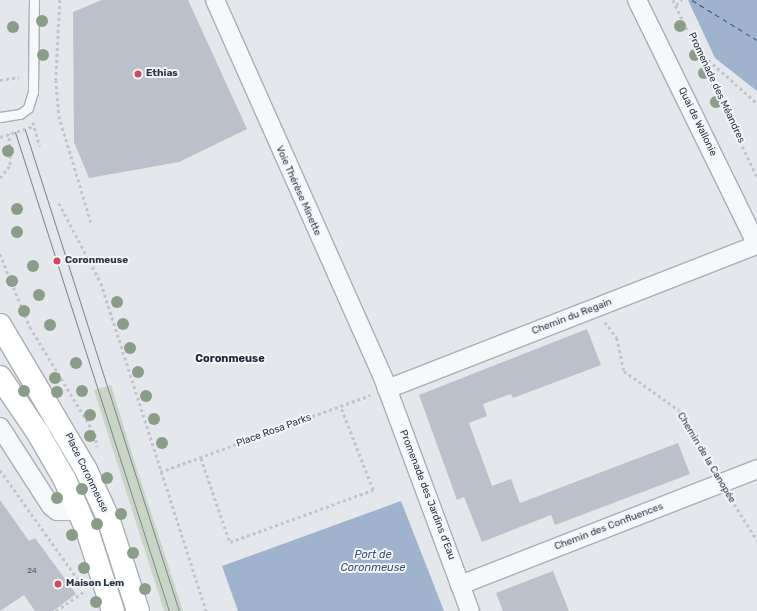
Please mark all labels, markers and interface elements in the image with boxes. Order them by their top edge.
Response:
street label: Promenade des Méandres [685,31,747,145]
place label: Ethias [146,68,178,80]
marker: Ethias [133,69,143,79]
street label: Quai de Wallonie [675,86,719,158]
street label: Voie Thérèse Minette [273,144,323,238]
place label: Coronmeuse [65,255,128,267]
marker: Coronmeuse [52,256,62,266]
street label: Chemin du Regain [530,296,614,338]
district label: Coronmeuse [195,352,265,366]
street label: Chemin de la Canopée [674,410,738,506]
street label: Place Rosa Parks [235,412,313,450]
street label: Promenade des Jardins d'Eau [397,428,457,562]
street label: Place Coronmeuse [62,431,110,515]
street label: Chemin des Confluences [553,501,665,553]
water label: Port de Coronmeuse [341,549,405,575]
house number: 24 [27,566,37,576]
place label: Maison Lem [66,578,124,590]
marker: Maison Lem [53,579,63,589]

